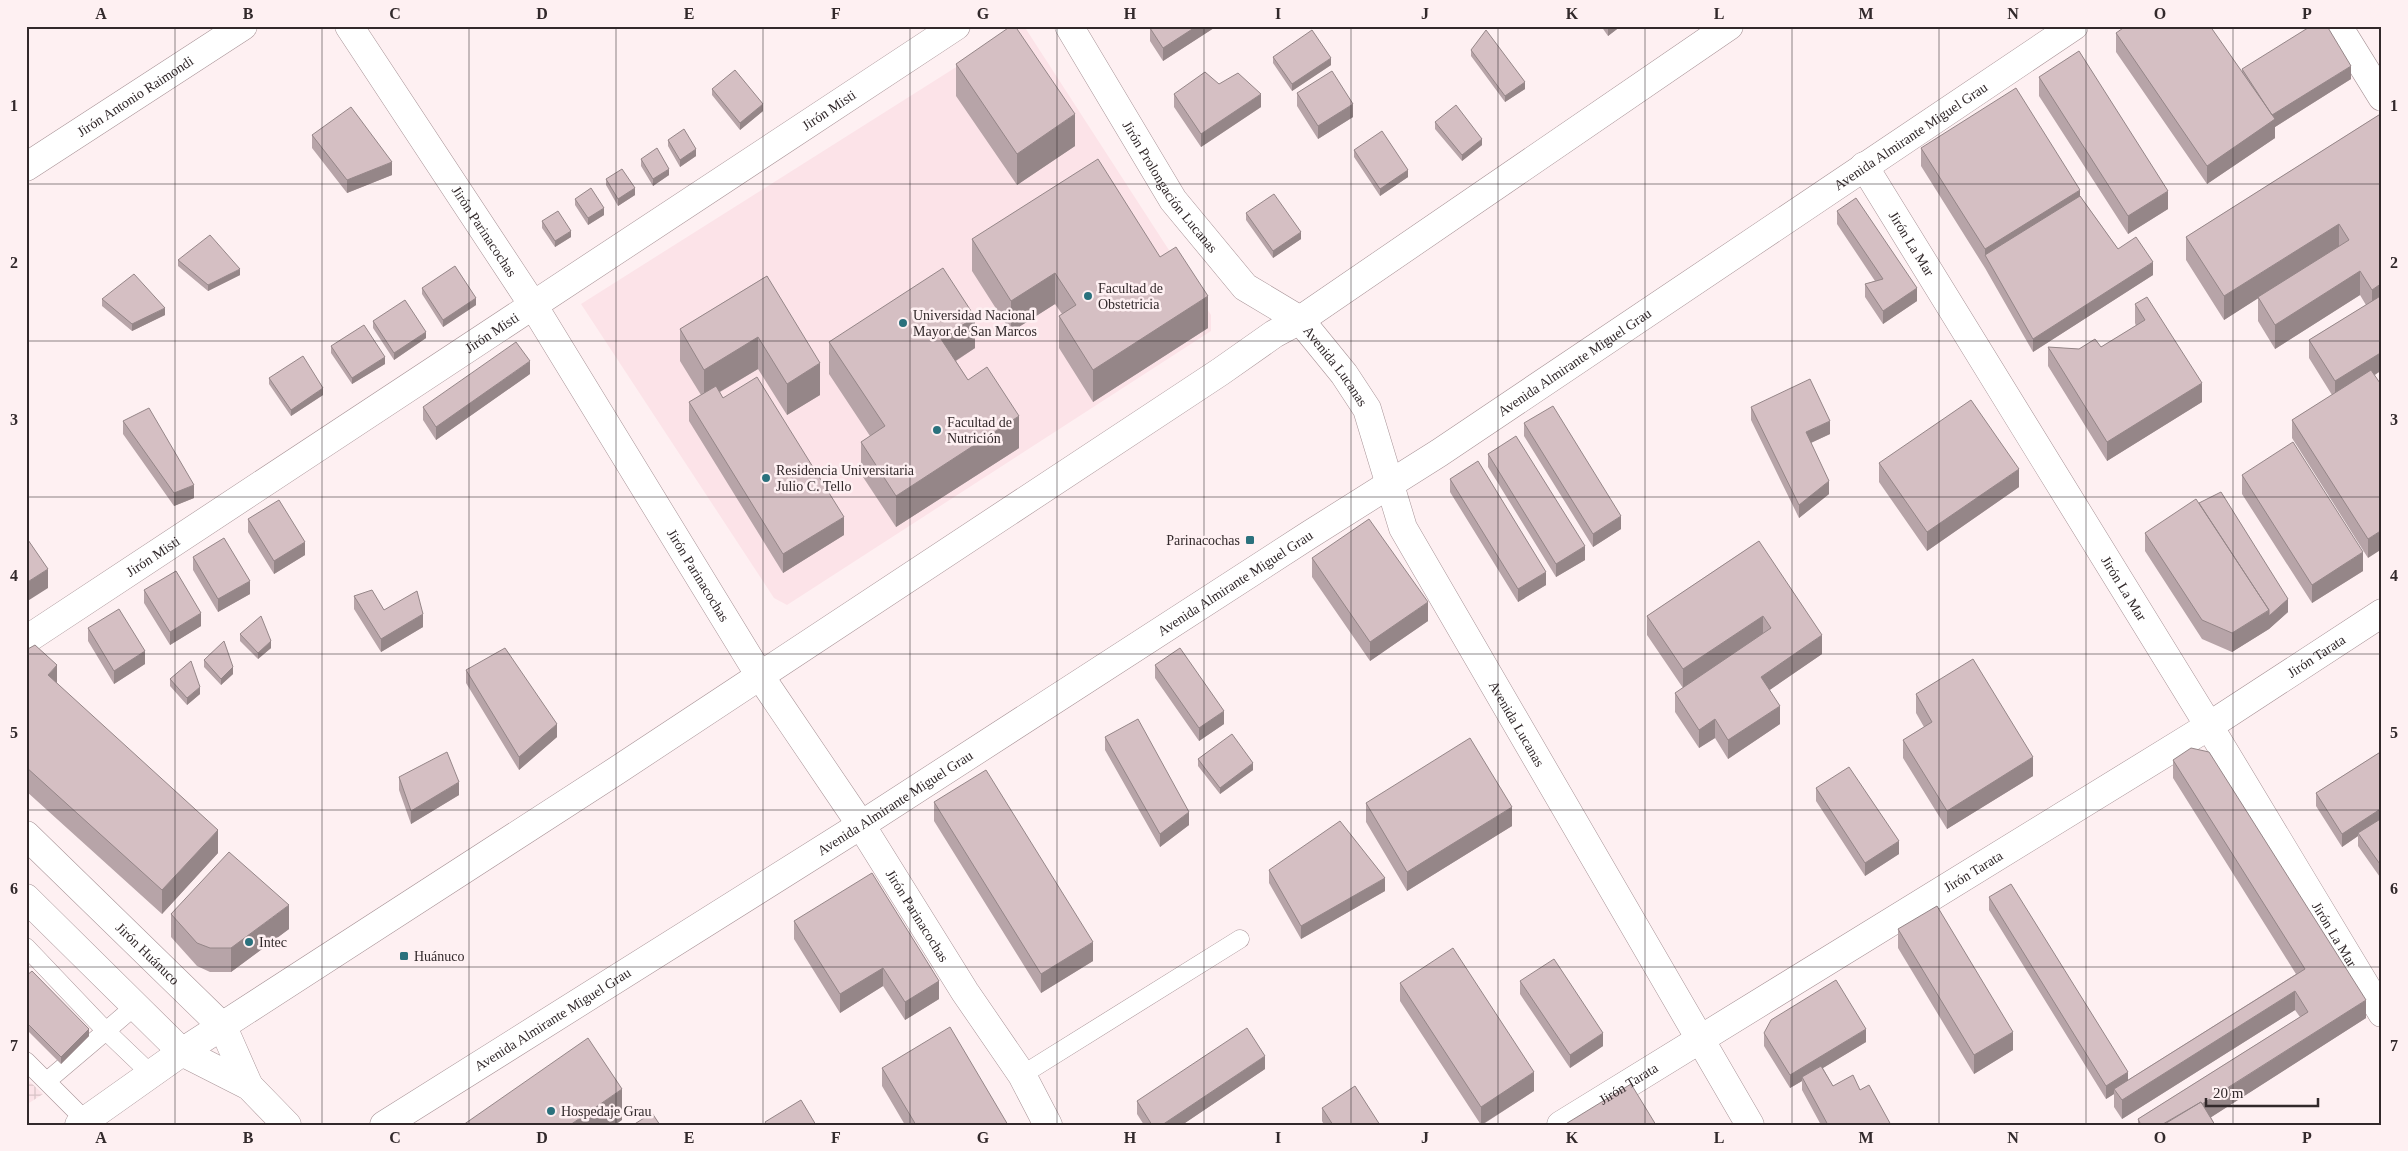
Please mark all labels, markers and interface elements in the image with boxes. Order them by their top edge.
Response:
text: A [95,5,107,22]
text: B [243,5,254,22]
text: C [389,5,401,22]
text: D [536,5,548,22]
text: E [684,5,694,22]
text: F [831,5,841,22]
text: G [977,5,990,22]
text: H [1124,5,1137,22]
text: I [1275,5,1281,22]
text: J [1421,5,1429,22]
text: K [1566,5,1579,22]
text: L [1714,5,1724,22]
text: M [1858,5,1874,22]
text: N [2007,5,2019,22]
text: O [2154,5,2166,22]
text: P [2302,5,2312,22]
street label: Jirón Antonio Raimondi [74,53,196,139]
street label: Avenida Almirante Miguel Grau [1831,79,1990,193]
street label: Jirón Misti [799,87,859,133]
text: 1 [10,97,18,114]
text: 1 [2390,97,2398,114]
street label: Jirón Prolongación Lucanas [1120,118,1221,255]
street label: Jirón Parinacochas [449,183,520,279]
street label: Jirón La Mar [1886,208,1937,279]
text: 2 [10,254,18,271]
text: 2 [2390,254,2398,271]
place label: Facultad de Obstetricia [1098,281,1163,312]
marker: Facultad de Obstetricia [1082,290,1094,302]
street label: Avenida Almirante Miguel Grau [1495,305,1654,419]
place label: Universidad Nacional Mayor de San Marcos [913,308,1037,339]
street label: Jirón Misti [462,309,521,356]
marker: Universidad Nacional Mayor de San Marcos [897,317,909,329]
street label: Avenida Lucanas [1300,323,1371,409]
text: 3 [10,411,18,428]
text: 3 [2390,411,2398,428]
place label: Facultad de Nutrición [947,415,1012,446]
marker: Facultad de Nutrición [931,424,943,436]
place label: Residencia Universitaria Julio C. Tello [776,463,915,494]
marker: Residencia Universitaria Julio C. Tello [760,472,772,484]
street label: Jirón Parinacochas [664,526,732,624]
street label: Avenida Almirante Miguel Grau [1155,527,1315,638]
street label: Jirón Misti [123,533,183,579]
place label: Parinacochas [1166,533,1240,548]
marker: Parinacochas [1244,534,1256,546]
street label: Jirón La Mar [2099,553,2150,624]
text: 4 [10,567,18,584]
text: 4 [2390,567,2398,584]
street label: Jirón Tarata [2284,631,2349,680]
street label: Avenida Lucanas [1486,678,1547,769]
text: 5 [10,724,18,741]
text: 5 [2390,724,2398,741]
street label: Avenida Almirante Miguel Grau [815,747,975,858]
street label: Jirón Tarata [1941,847,2006,895]
street label: Jirón Parinacochas [883,867,952,964]
text: 6 [10,880,18,897]
text: 6 [2390,880,2398,897]
street label: Jirón La Mar [2309,899,2360,970]
street label: Jirón Huánuco [113,920,182,988]
place label: Intec [259,935,287,950]
marker: Intec [243,936,255,948]
place label: Huánuco [414,949,465,964]
marker: Huánuco [398,950,410,962]
street label: Avenida Almirante Miguel Grau [472,964,633,1074]
text: 7 [10,1037,18,1054]
text: 7 [2390,1037,2398,1054]
street label: Jirón Tarata [1596,1059,1661,1107]
scale bar [2206,1076,2318,1108]
text: 20 m [2213,1085,2244,1101]
place label: Hospedaje Grau [561,1104,652,1119]
marker: Hospedaje Grau [545,1105,557,1117]
text: A [95,1129,107,1146]
text: B [243,1129,254,1146]
text: C [389,1129,401,1146]
text: D [536,1129,548,1146]
text: E [684,1129,694,1146]
text: F [831,1129,841,1146]
text: G [977,1129,990,1146]
text: H [1124,1129,1137,1146]
text: I [1275,1129,1281,1146]
text: J [1421,1129,1429,1146]
text: K [1566,1129,1579,1146]
text: L [1714,1129,1724,1146]
text: M [1858,1129,1874,1146]
text: N [2007,1129,2019,1146]
text: O [2154,1129,2166,1146]
text: P [2302,1129,2312,1146]

